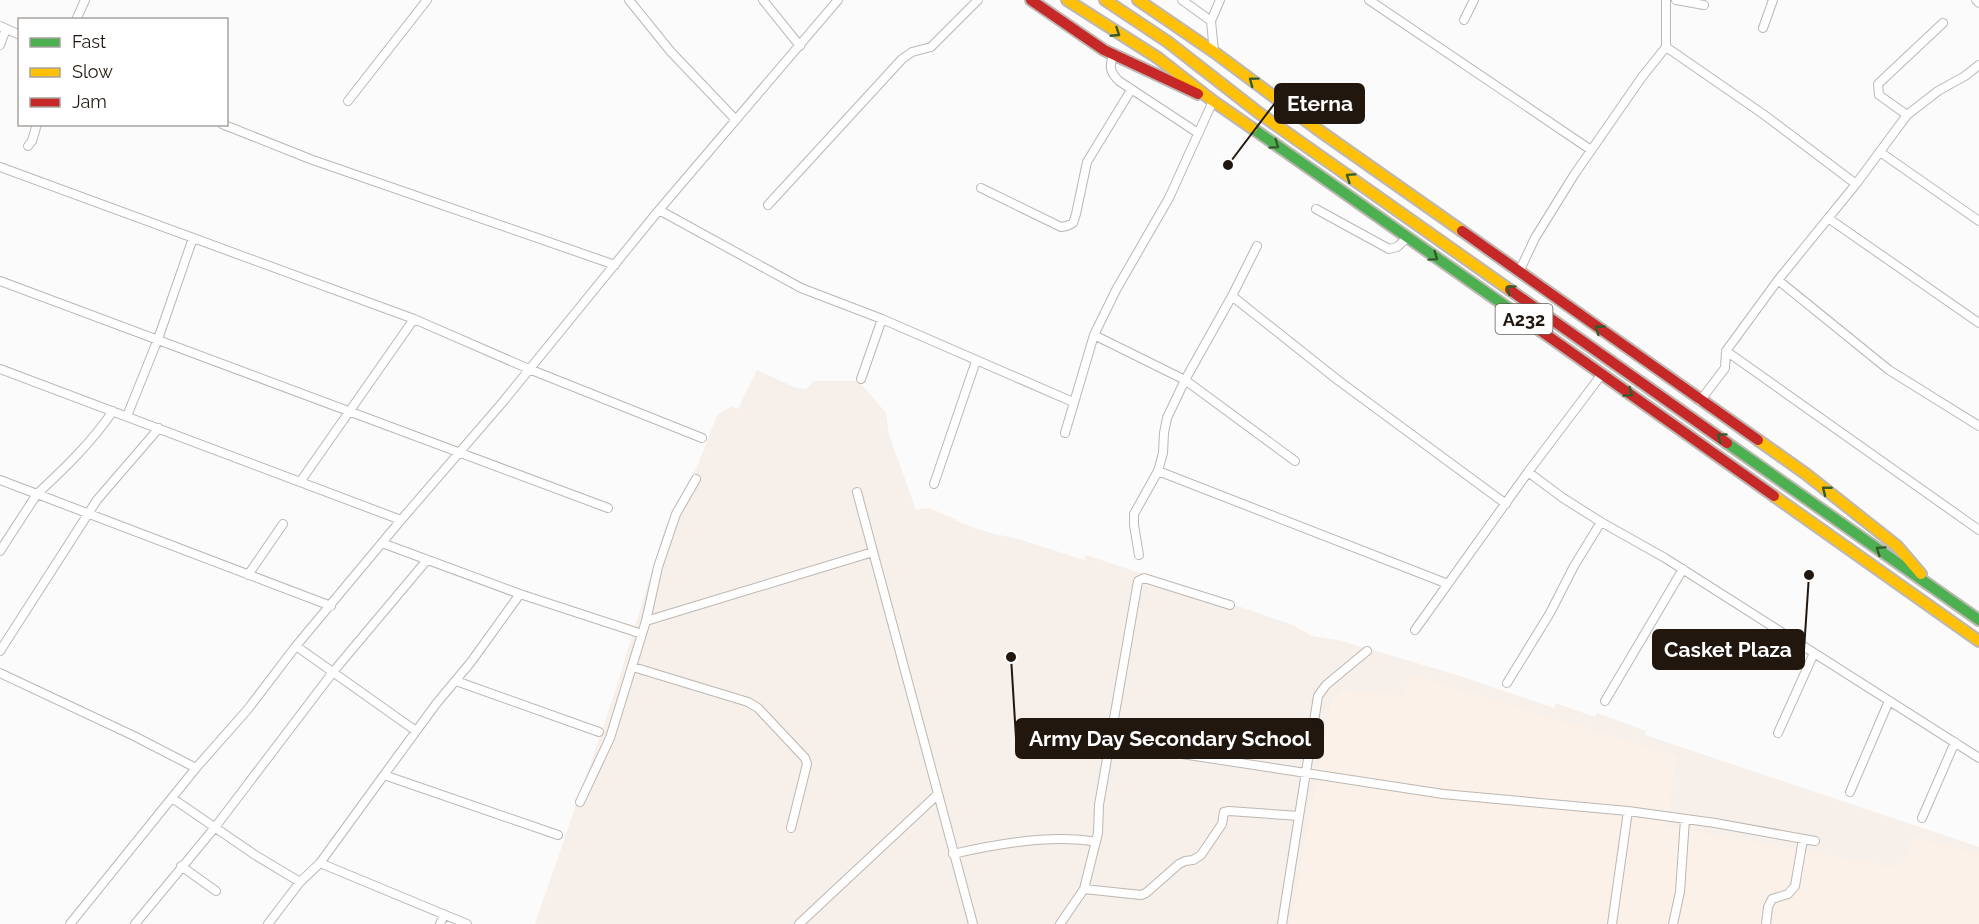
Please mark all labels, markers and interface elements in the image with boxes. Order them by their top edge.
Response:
legend [18,18,228,126]
one-way arrow [1110,25,1120,37]
text: Fast [72,31,106,52]
text: Slow [72,61,113,82]
one-way arrow [1248,77,1259,88]
callout: Eterna [1275,84,1364,123]
text: Jam [72,91,107,112]
text: Eterna [1287,91,1353,116]
one-way arrow [1269,138,1280,149]
one-way arrow [1346,173,1357,184]
one-way arrow [1428,250,1439,261]
one-way arrow [1505,285,1516,296]
road number: A232 [1496,304,1552,334]
one-way arrow [1594,325,1605,336]
one-way arrow [1622,386,1633,397]
one-way arrow [1716,433,1727,444]
one-way arrow [1822,487,1833,498]
one-way arrow [1875,546,1886,557]
callout: Casket Plaza [1653,630,1804,669]
text: Casket Plaza [1664,637,1792,662]
callout: Army Day Secondary School [1016,719,1323,758]
text: Army Day Secondary School [1029,726,1311,751]

